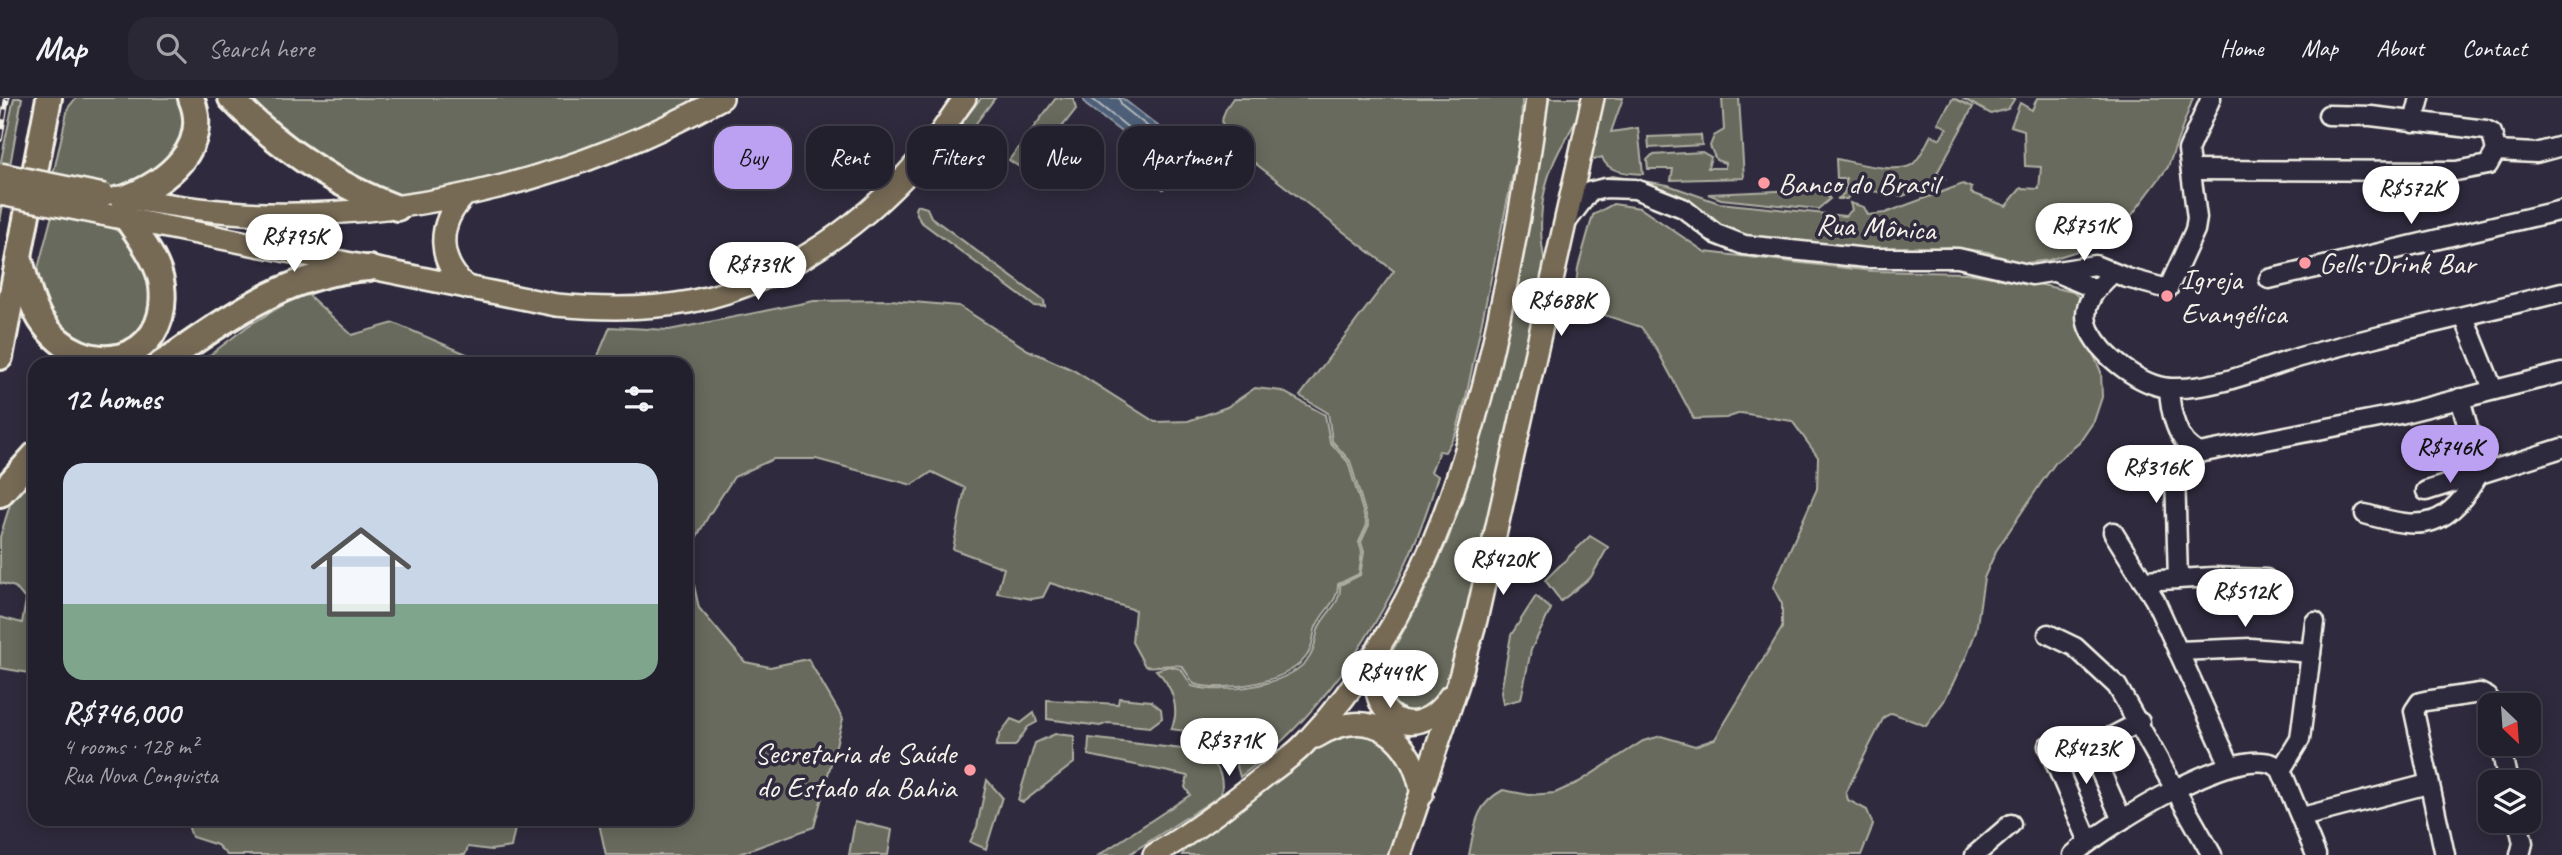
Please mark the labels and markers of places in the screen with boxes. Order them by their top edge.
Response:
place label: Banco do Brasil [1778,164,1943,202]
pin: R$572K [2354,166,2468,226]
marker: Banco do Brasil [1756,175,1772,191]
pin: R$751K [2027,204,2141,263]
pin: R$795K [237,214,351,274]
pin: R$739K [701,242,815,302]
place label: Gells Drink Bar [2319,244,2478,282]
marker: Gells Drink Bar [2297,255,2313,271]
place label: Igreja Evangélica [2181,260,2288,332]
pin: R$688K [1504,278,1618,338]
marker: Igreja Evangélica [2159,288,2175,304]
pin: R$746K [2393,426,2507,485]
pin: R$316K [2099,446,2213,505]
pin: R$420K [1446,538,1560,597]
pin: R$512K [2188,570,2302,629]
pin: R$449K [1333,650,1447,710]
pin: R$371K [1172,718,1286,778]
pin: R$423K [2029,726,2143,786]
place label: Secretaria de Saúde do Estado da Bahia [754,734,958,806]
marker: Secretaria de Saúde do Estado da Bahia [962,762,978,778]

